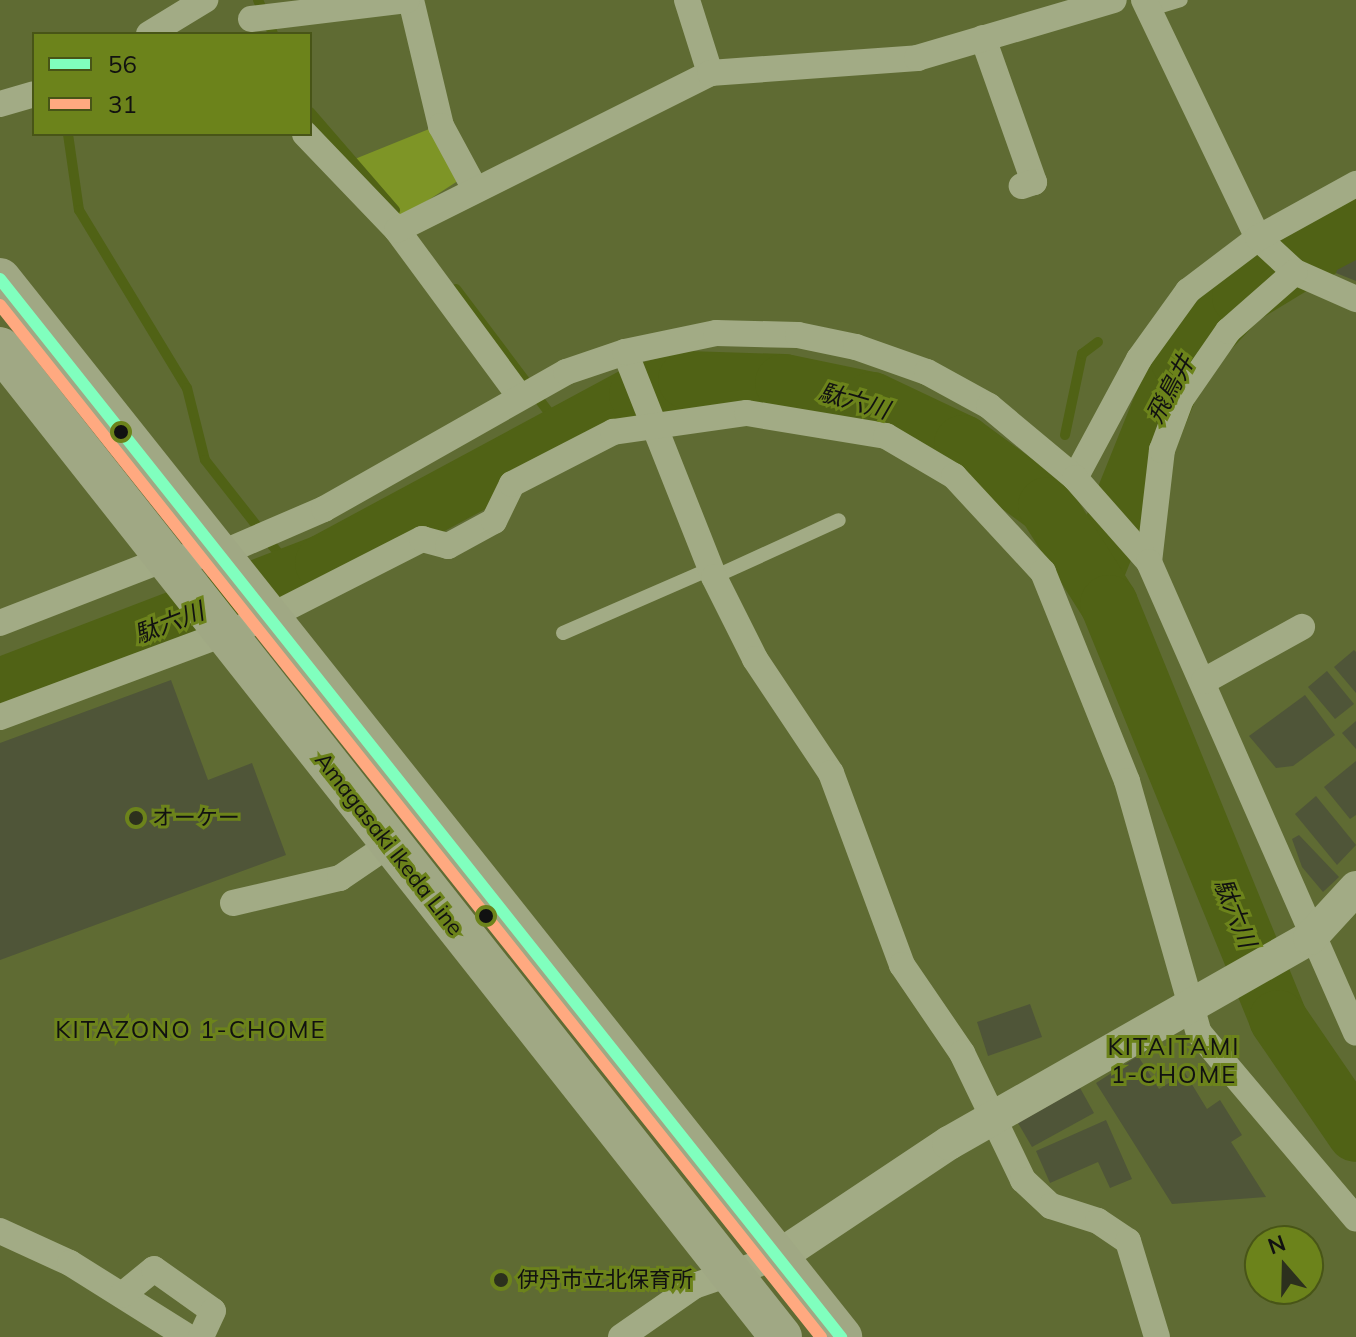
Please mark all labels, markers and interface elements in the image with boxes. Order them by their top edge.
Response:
legend [32,32,312,136]
text: 56 [108,49,137,79]
text: 31 [108,89,137,119]
water label: 飛鳥井 [1140,350,1200,428]
water label: 駄六川 [815,377,893,425]
unlabelled marker [113,424,129,440]
water label: 駄六川 [130,597,208,649]
street label: Amagasaki Ikeda Line [309,747,469,941]
place label: オーケー [152,805,240,831]
marker: オーケー [127,809,145,827]
water label: 駄六川 [1208,874,1262,952]
unlabelled marker [478,908,494,924]
district label: KITAZONO 1-CHOME [55,1016,327,1044]
district label: KITAITAMI 1-CHOME [1107,1033,1241,1089]
north arrow [1244,1225,1324,1305]
text: N [1264,1228,1289,1260]
place label: 伊丹市立北保育所 [517,1267,693,1293]
marker: 伊丹市立北保育所 [492,1271,510,1289]

